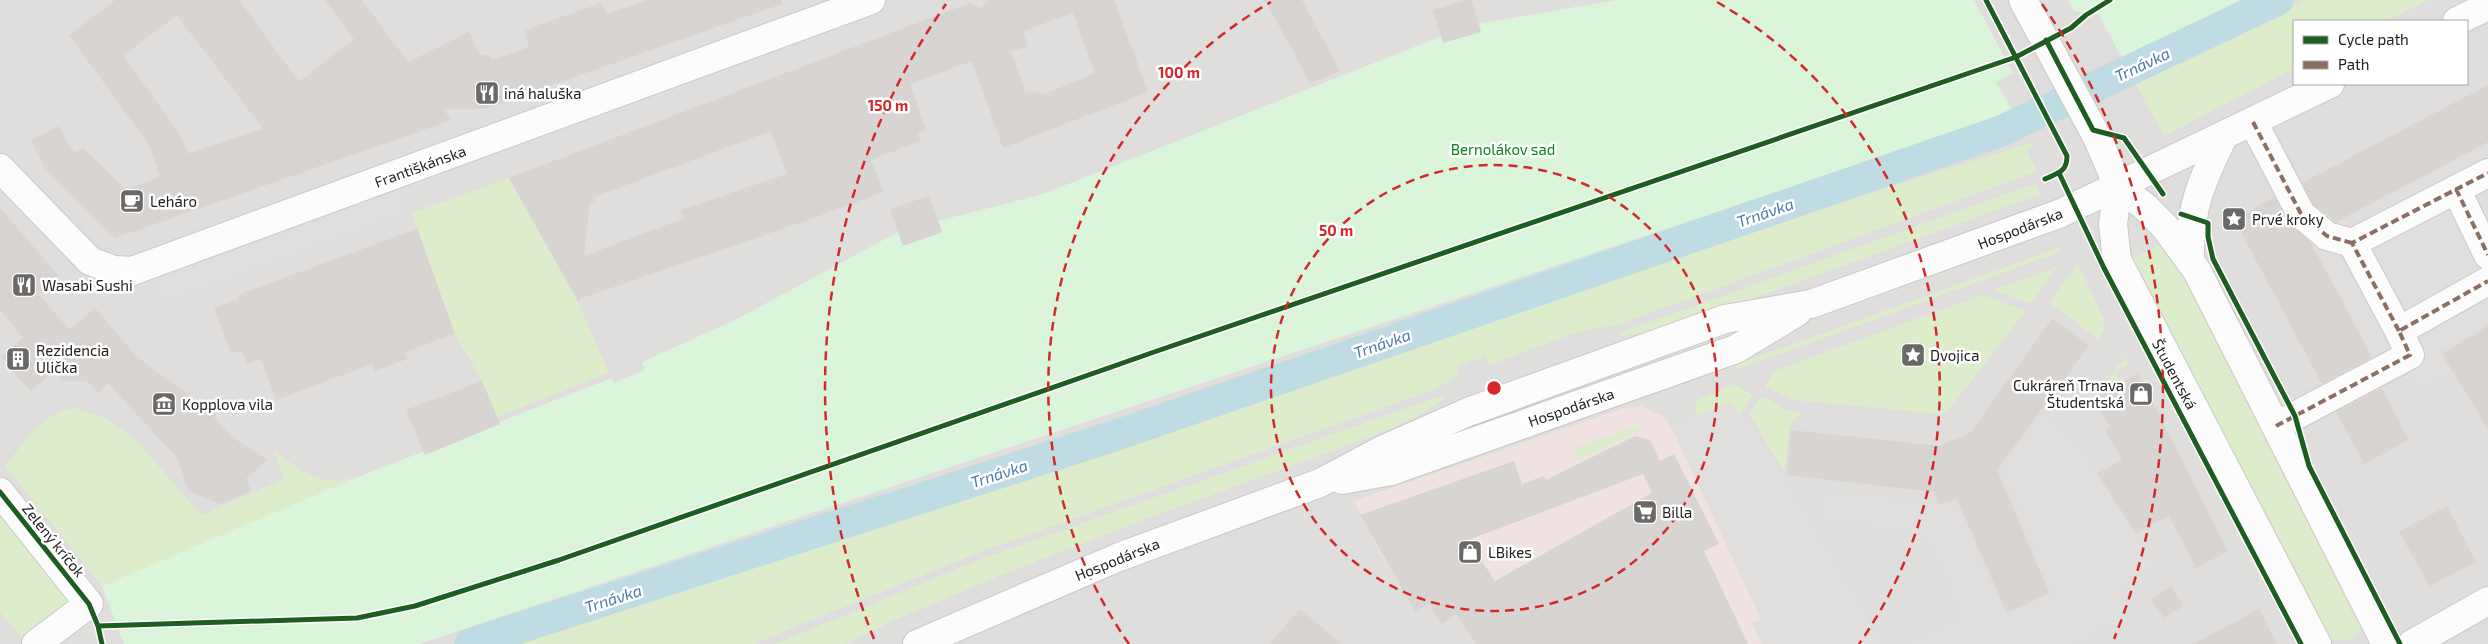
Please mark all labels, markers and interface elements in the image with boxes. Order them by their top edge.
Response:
legend [2293,20,2468,85]
text: Cycle path [2338,30,2409,48]
water label: Trnávka [2111,43,2173,85]
text: Path [2338,55,2369,73]
text: 100 m [1158,63,1200,81]
restaurant icon: iná haluška [474,80,500,106]
place label: iná haluška [504,84,581,102]
text: 150 m [868,96,908,114]
park label: Bernolákov sad [1451,140,1555,158]
street label: Františkánska [372,141,468,191]
cafe icon: Leháro [119,188,145,214]
place label: Leháro [150,192,197,210]
water label: Trnávka [1734,193,1796,231]
street label: Hospodárska [1975,204,2065,252]
place icon: Prvé kroky [2221,206,2247,232]
place label: Prvé kroky [2252,210,2324,228]
text: 50 m [1319,221,1353,239]
restaurant icon: Wasabi Sushi [11,272,37,298]
place label: Wasabi Sushi [42,276,133,294]
water label: Trnávka [1351,324,1413,362]
street label: Študentská [2149,336,2201,412]
place label: Rezidencia Ulička [36,341,109,376]
place icon: Dvojica [1900,342,1926,368]
building icon: Rezidencia Ulička [5,346,31,372]
place label: Dvojica [1930,346,1979,365]
place label: Cukráreň Trnava Študentská [2013,376,2124,411]
centre of rings [1485,379,1503,397]
shop icon: Cukráreň Trnava Študentská [2128,381,2154,407]
street label: Hospodárska [1526,384,1616,430]
museum icon: Kopplova vila [151,391,177,417]
place label: Kopplova vila [182,395,273,413]
water label: Trnávka [968,455,1030,491]
supermarket icon: Billa [1632,499,1658,525]
street label: Zelený kríčok [19,500,89,581]
place label: Billa [1662,503,1692,521]
street label: Hospodárska [1072,534,1162,584]
shop icon: LBikes [1457,539,1483,565]
place label: LBikes [1488,543,1532,561]
water label: Trnávka [582,580,644,616]

